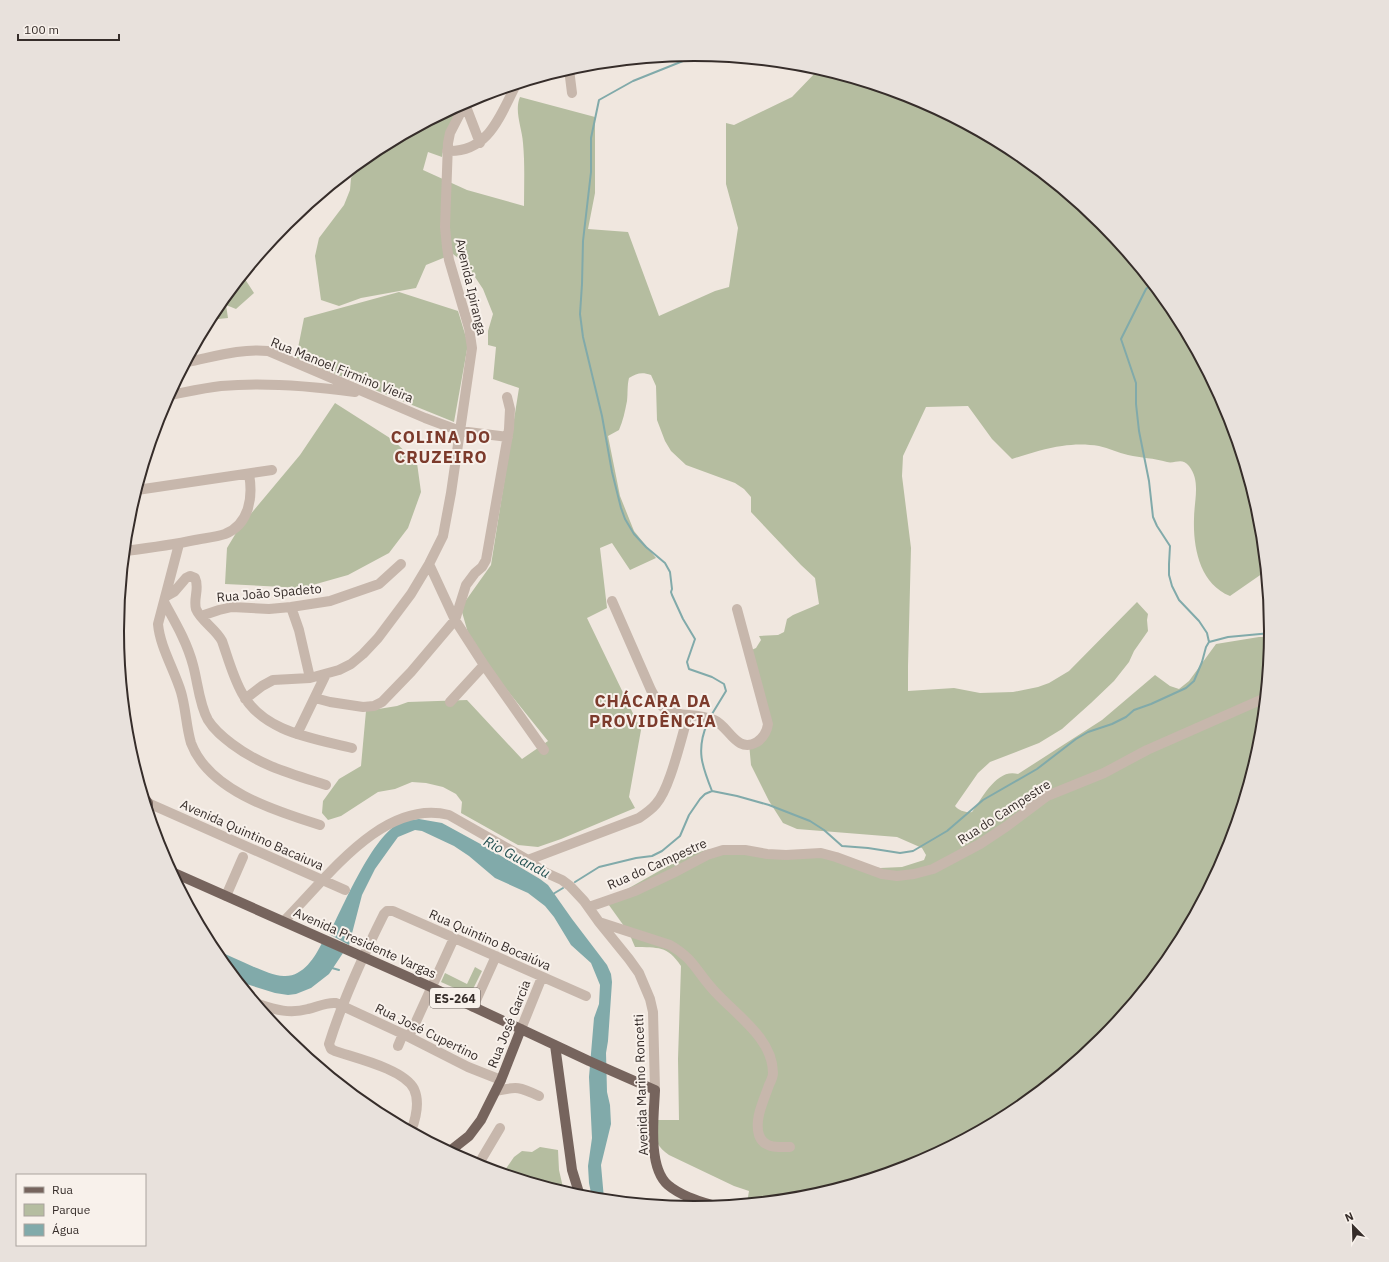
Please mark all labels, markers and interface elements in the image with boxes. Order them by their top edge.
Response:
scale bar [18,16,119,42]
text: 100 m [24,22,59,37]
street label: Avenida Ipiranga [452,237,490,337]
street label: Rua Manoel Firmino Vieira [268,334,416,406]
district label: COLINA DO CRUZEIRO [391,426,491,468]
street label: Rua João Spadeto [216,580,322,606]
district label: CHÁCARA DA PROVIDÊNCIA [589,690,717,732]
street label: Rua do Campestre [954,776,1054,848]
street label: Avenida Quintino Bacaiuva [178,796,326,874]
water label: Rio Guandu [481,832,553,882]
street label: Rua do Campestre [605,834,709,894]
street label: Avenida Presidente Vargas [291,904,439,982]
street label: Rua Quintino Bocaiúva [426,905,554,975]
street label: Rua José Garcia [484,977,534,1071]
road number: ES-264 [430,988,480,1008]
street label: Rua José Cupertino [372,999,482,1065]
street label: Avenida Marino Roncetti [630,1014,652,1156]
legend [16,1174,146,1246]
text: Rua [52,1182,73,1197]
text: Parque [52,1202,91,1217]
north arrow [1333,1206,1373,1246]
text: N [1343,1209,1356,1225]
text: Água [52,1222,80,1237]

